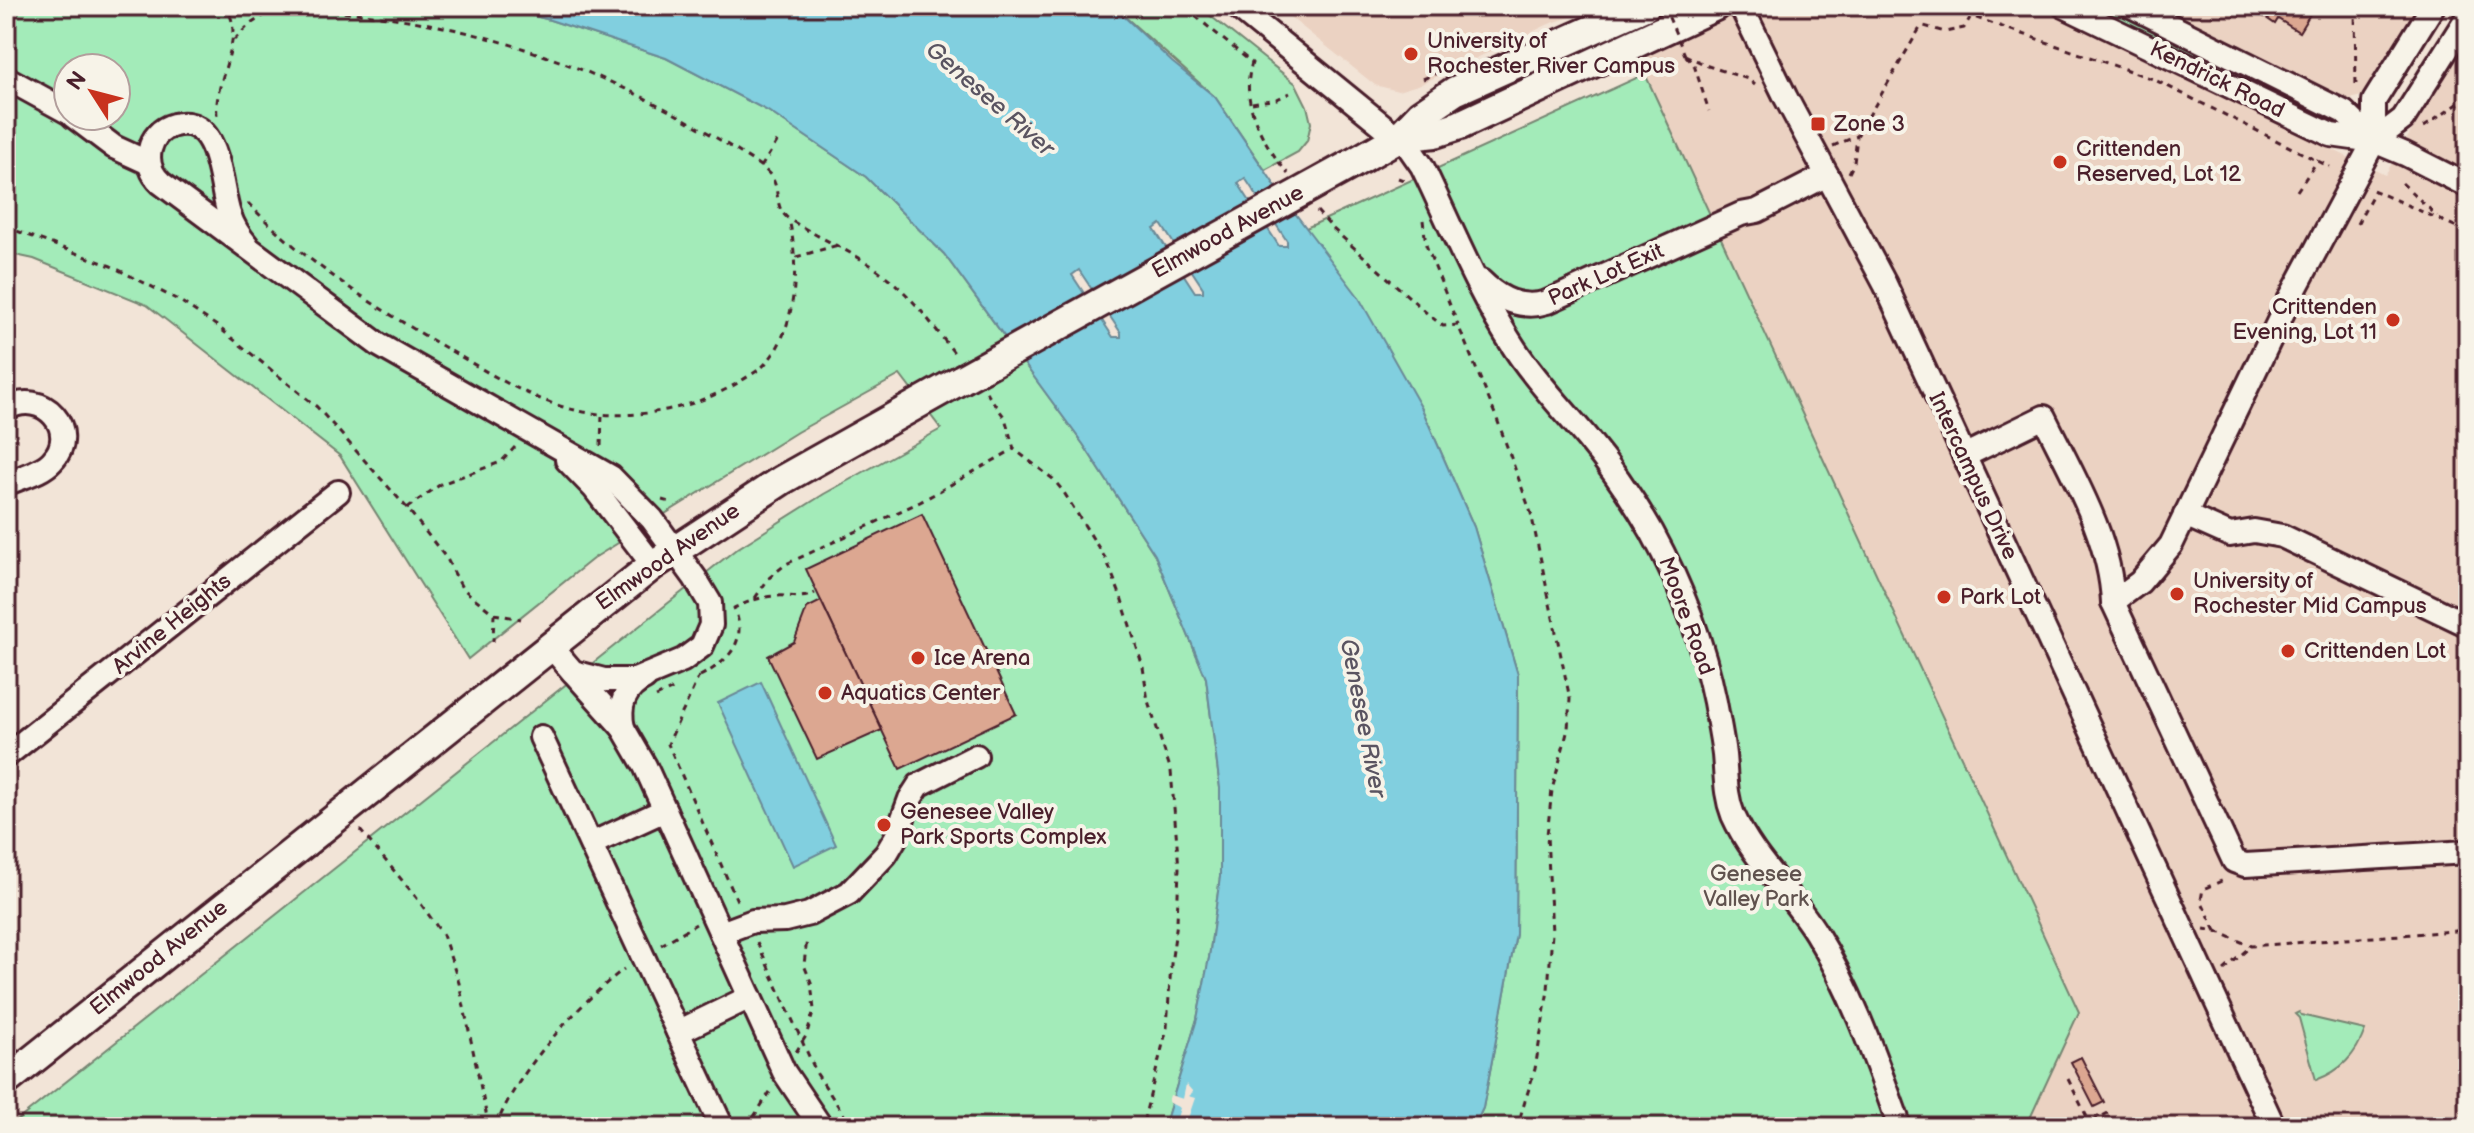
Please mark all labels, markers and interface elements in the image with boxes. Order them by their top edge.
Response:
place label: University of Rochester River Campus [1427,28,1675,80]
water label: Genesee River [920,35,1062,164]
street label: Kendrick Road [2145,36,2289,124]
marker: University of Rochester River Campus [1402,45,1420,63]
north arrow [52,52,132,132]
text: N [61,67,93,96]
place label: Zone 3 [1833,111,1905,138]
marker: Zone 3 [1809,115,1827,133]
place label: Crittenden Reserved, Lot 12 [2076,136,2241,188]
marker: Crittenden Reserved, Lot 12 [2051,153,2069,171]
street label: Elmwood Avenue [1147,179,1309,285]
street label: Park Lot Exit [1544,237,1668,312]
place label: Crittenden Evening, Lot 11 [2233,294,2377,346]
marker: Crittenden Evening, Lot 11 [2384,311,2402,329]
street label: Intercampus Drive [1922,388,2024,564]
street label: Elmwood Avenue [591,497,745,617]
street label: Moore Road [1652,553,1720,679]
street label: Arvine Heights [107,568,237,680]
place label: University of Rochester Mid Campus [2193,568,2427,620]
place label: Park Lot [1960,584,2041,611]
marker: University of Rochester Mid Campus [2168,585,2186,603]
marker: Park Lot [1935,588,1953,606]
water label: Genesee River [1333,636,1393,802]
place label: Crittenden Lot [2304,638,2446,665]
marker: Crittenden Lot [2279,642,2297,660]
place label: Ice Arena [934,645,1030,672]
marker: Ice Arena [909,649,927,667]
place label: Aquatics Center [841,680,1001,707]
marker: Aquatics Center [816,684,834,702]
place label: Genesee Valley Park Sports Complex [900,799,1107,851]
marker: Genesee Valley Park Sports Complex [875,816,893,834]
park label: Genesee Valley Park [1703,861,1809,913]
street label: Elmwood Avenue [85,894,233,1022]

